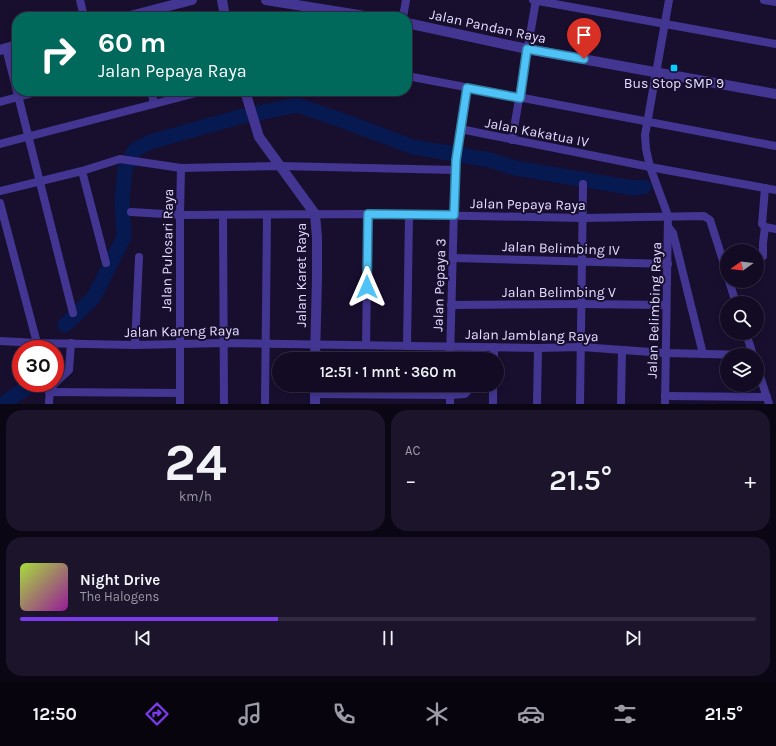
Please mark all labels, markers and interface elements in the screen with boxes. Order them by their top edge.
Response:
street label: Jalan Pandan Raya [428,6,548,47]
pin [567,18,601,59]
icon: arrive [573,24,595,46]
text: 60 m [98,26,166,59]
icon: right [32,28,84,80]
text: Jalan Pepaya Raya [98,60,247,82]
marker: Bus Stop SMP 9 [669,63,679,73]
place label: Bus Stop SMP 9 [624,75,724,92]
street label: Jalan Kakatua IV [484,114,590,151]
street label: Jalan Pulosari Raya [158,189,177,311]
street label: Jalan Pepaya Raya [470,195,586,214]
street label: Jalan Karet Raya [293,223,310,327]
street label: Jalan Pepaya 3 [429,238,450,332]
street label: Jalan Belimbing IV [502,238,620,259]
street label: Jalan Belimbing Raya [644,242,665,379]
north arrow [720,244,764,288]
map controls [720,244,764,392]
position arrow [346,266,388,308]
street label: Jalan Belimbing V [502,284,616,301]
button: search [720,296,764,340]
street label: Jalan Kareng Raya [124,322,240,341]
street label: Jalan Jamblang Raya [465,326,599,345]
speed limit sign: 30 [12,340,64,392]
button: layers [720,348,764,392]
text: 12:51 · 1 mnt · 360 m [320,363,456,381]
text: 24 [164,432,227,493]
text: AC [405,443,420,458]
text: 21.5° [549,462,612,498]
text: − [405,468,417,494]
text: + [744,468,756,494]
text: km/h [179,489,212,504]
text: Night Drive [80,571,160,589]
text: The Halogens [80,589,159,604]
icon: previous [132,627,154,649]
icon: pause [377,627,399,649]
icon: next [622,627,644,649]
icon: directions [143,700,171,728]
icon: music [236,700,264,728]
icon: phone [330,700,358,728]
icon: climate [423,700,451,728]
icon: car [517,700,545,728]
icon: filters [611,700,639,728]
text: 12:50 [33,703,77,725]
text: 21.5° [704,703,743,725]

